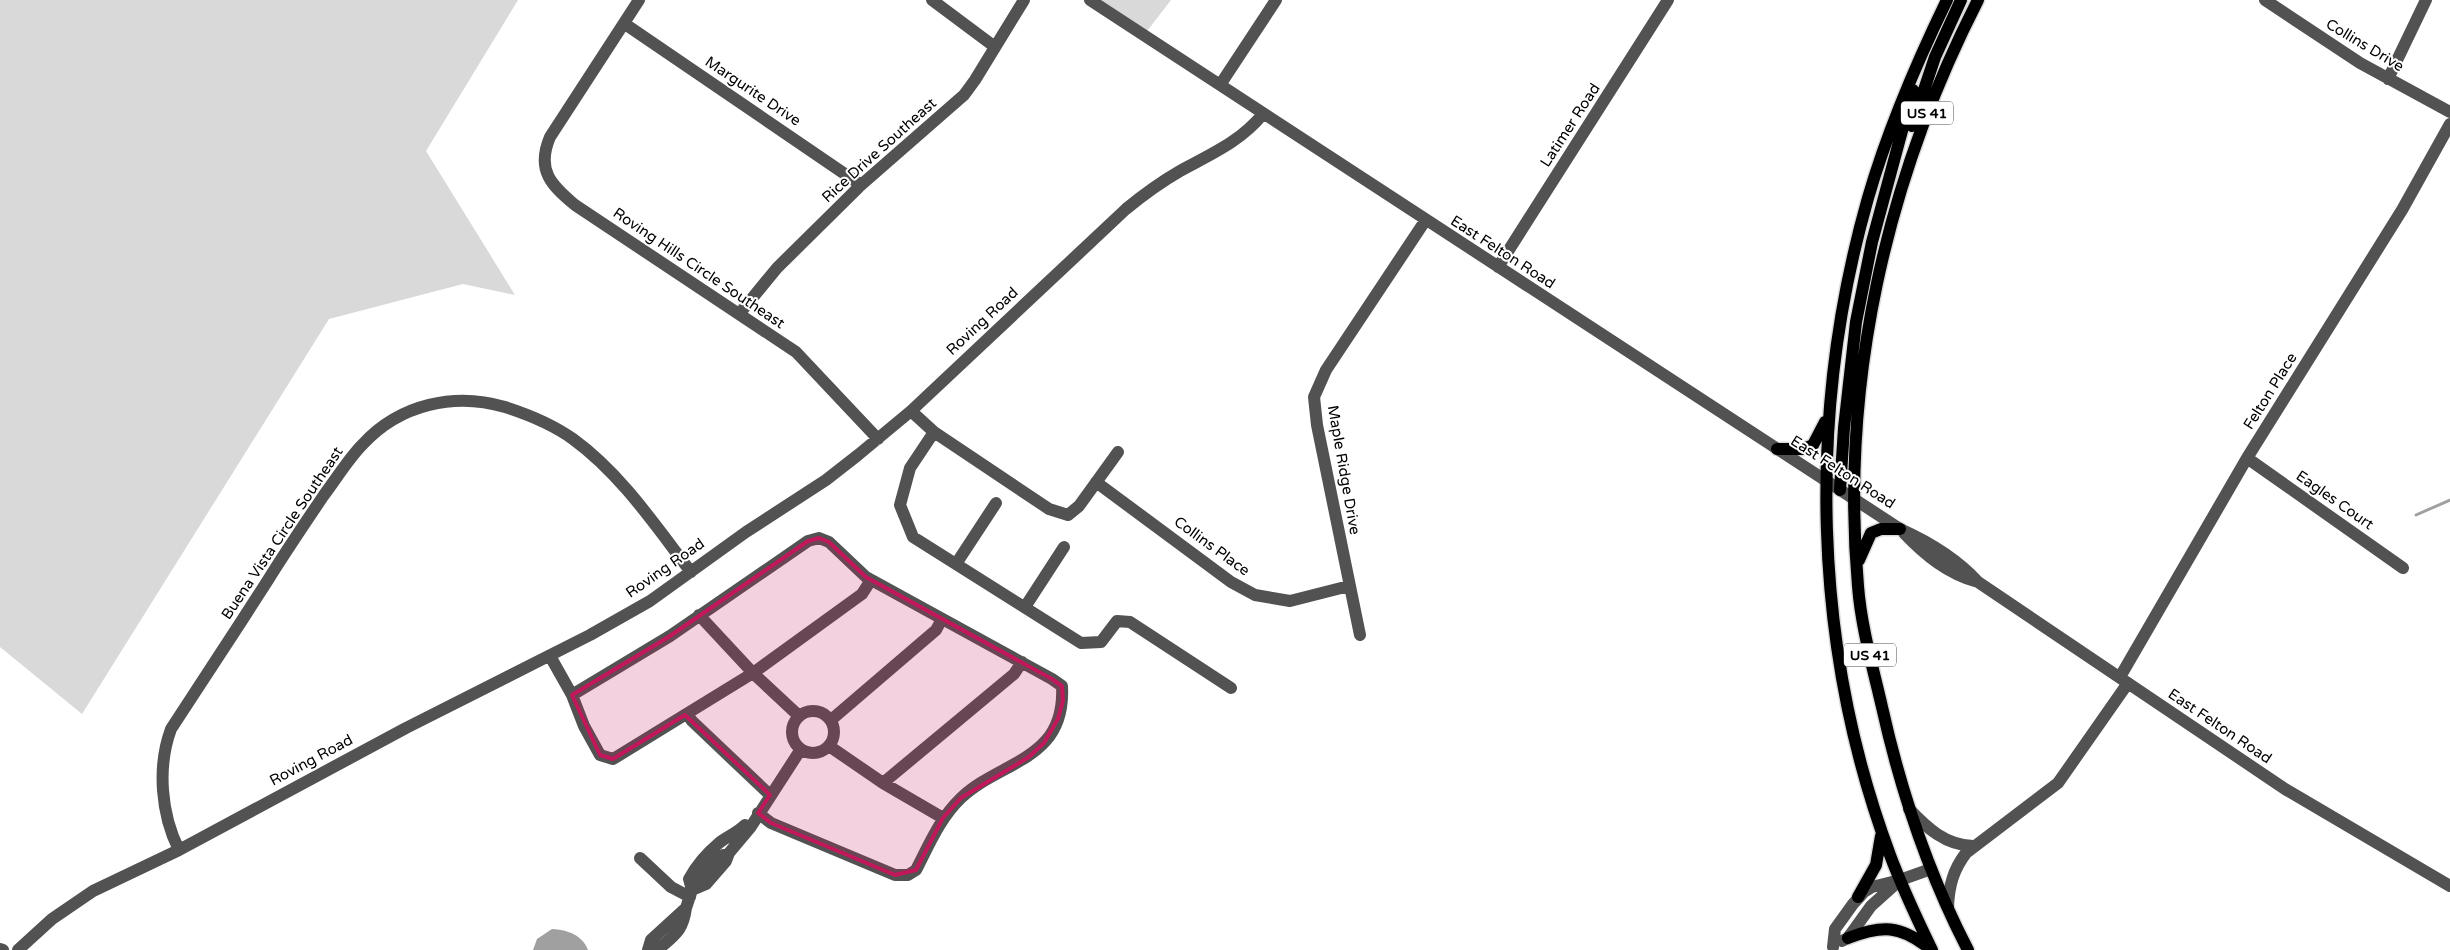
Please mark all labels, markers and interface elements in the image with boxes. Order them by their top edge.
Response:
street label: Collins Drive [2323,15,2407,75]
street label: Margurite Drive [702,52,804,130]
street label: Latimer Road [1536,80,1604,170]
street label: Rice Drive Southeast [818,94,940,206]
road number: US 41 [1901,102,1953,125]
street label: Roving Hills Circle Southeast [610,204,789,332]
street label: East Felton Road [1447,212,1559,292]
street label: Roving Road [942,283,1022,359]
street label: Felton Place [2239,349,2301,433]
street label: Maple Ridge Drive [1324,404,1364,536]
street label: East Felton Road [1787,432,1899,512]
street label: Buena Vista Circle Southeast [217,443,347,623]
street label: Eagles Court [2293,467,2377,534]
street label: Collins Place [1171,512,1253,580]
street label: Roving Road [622,534,708,602]
road number: US 41 [1844,644,1896,666]
street label: East Felton Road [2165,685,2275,767]
street label: Roving Road [266,731,356,789]

